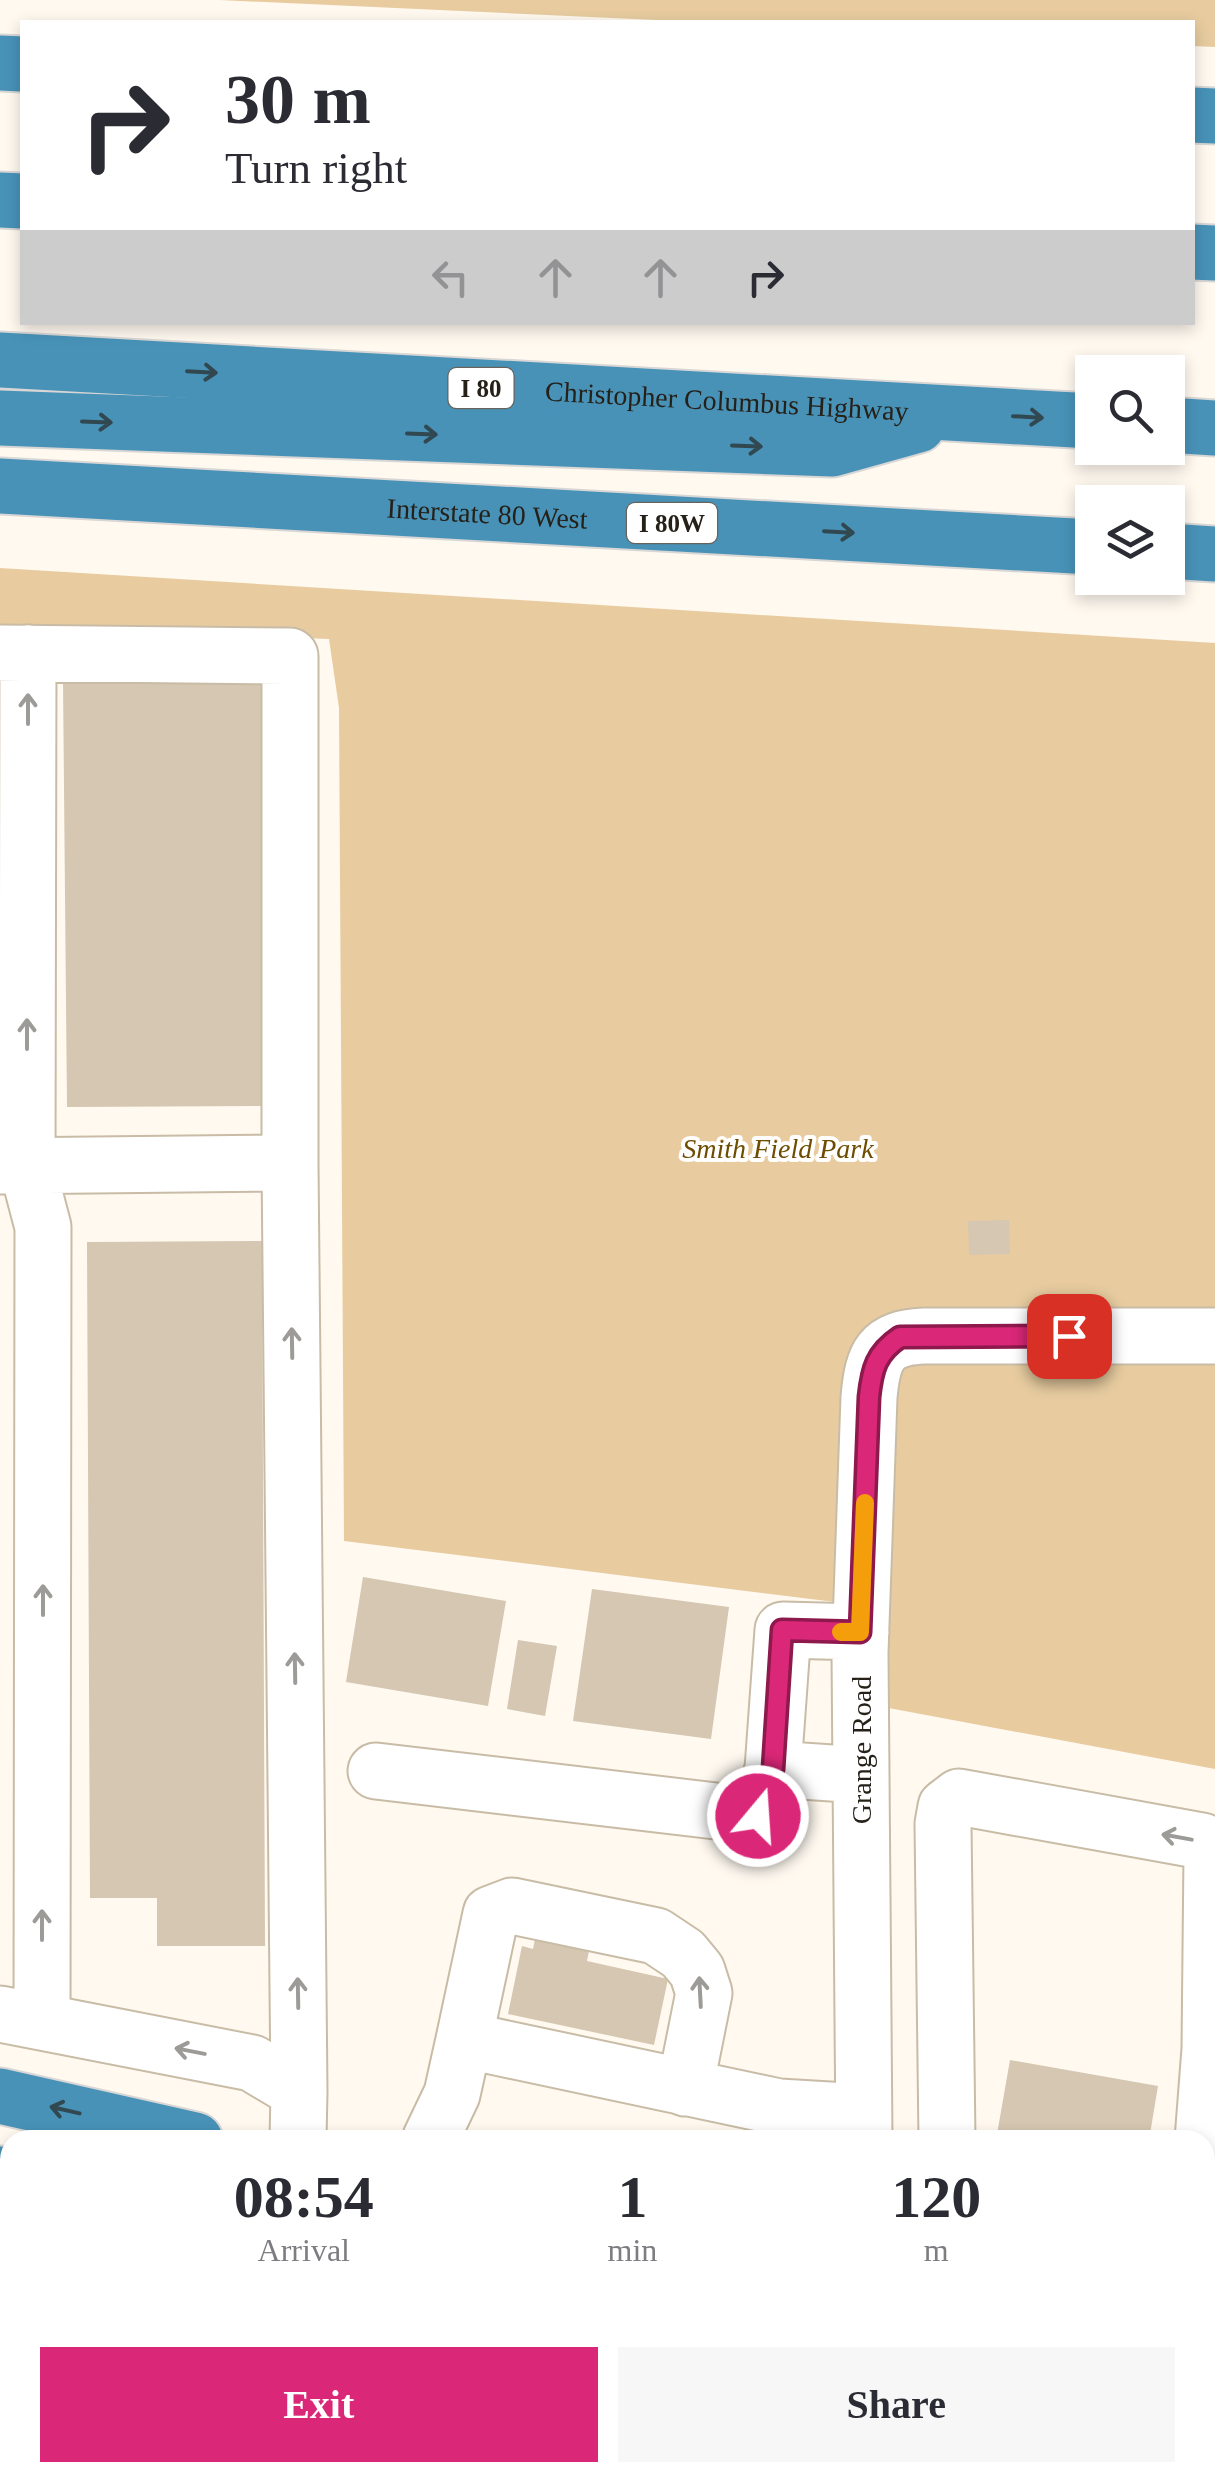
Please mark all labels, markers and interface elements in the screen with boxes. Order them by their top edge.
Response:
icon: right [60,60,190,190]
text: 30 m [225,61,371,138]
text: Turn right [225,143,407,193]
icon: left [423,250,478,305]
icon: ahead [528,250,583,305]
icon: ahead [633,250,688,305]
icon: right [738,250,793,305]
map controls [1075,355,1185,595]
button: search [1075,355,1185,465]
one-way arrow [186,363,218,382]
road number: I 80 [448,368,514,408]
street label: Christopher Columbus Highway [544,375,909,426]
one-way arrow [1011,408,1043,427]
one-way arrow [81,412,113,431]
one-way arrow [406,424,438,443]
one-way arrow [730,436,763,455]
button: layers [1075,485,1185,595]
street label: Interstate 80 West [386,492,589,534]
road number: I 80W [627,503,717,543]
one-way arrow [822,523,854,542]
one-way arrow [18,694,38,726]
one-way arrow [18,1019,36,1052]
park label: Smith Field Park [682,1133,874,1164]
pin [1027,1294,1112,1379]
icon: arrive [1042,1309,1097,1364]
one-way arrow [282,1328,302,1360]
one-way arrow [34,1584,52,1616]
one-way arrow [286,1653,304,1686]
street label: Grange Road [846,1676,877,1824]
position arrow [706,1764,810,1868]
one-way arrow [1162,1827,1194,1846]
one-way arrow [32,1909,52,1942]
one-way arrow [690,1976,709,2009]
one-way arrow [288,1978,308,2010]
one-way arrow [174,2041,207,2060]
one-way arrow [50,2100,82,2119]
text: 08:54 [234,2164,374,2230]
text: 1 [617,2164,647,2230]
text: 120 [891,2164,981,2230]
text: Arrival [258,2232,350,2268]
text: min [608,2232,657,2268]
text: m [924,2232,949,2268]
button: Exit [40,2347,598,2462]
button: Share [618,2347,1175,2462]

